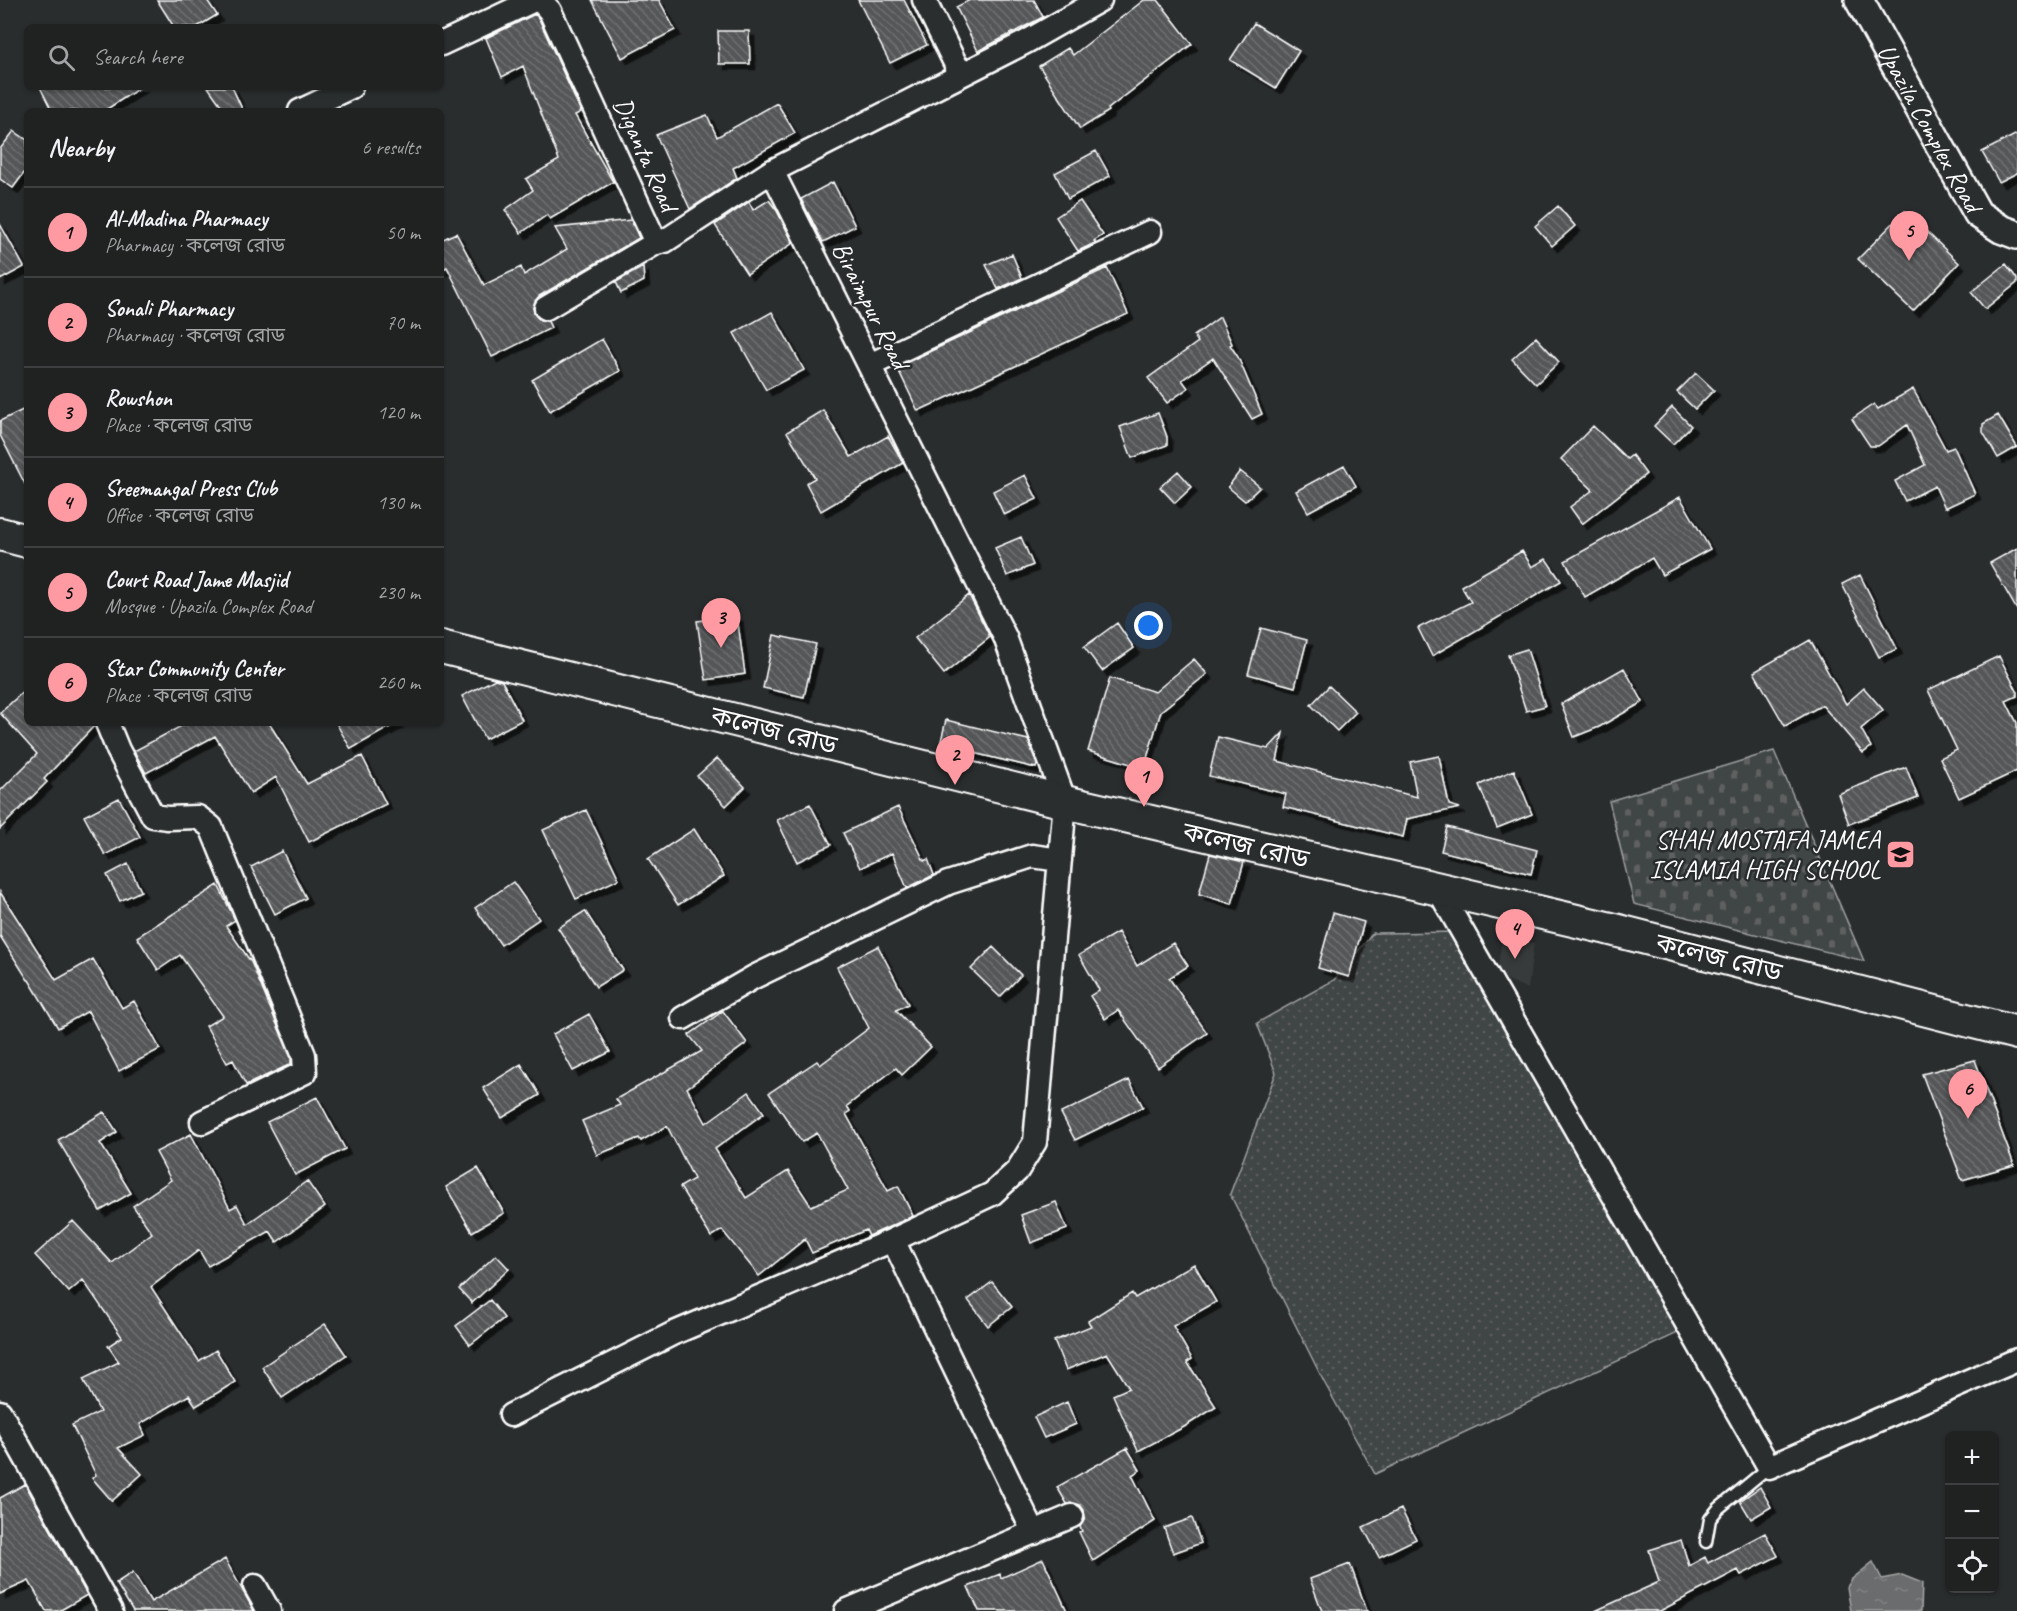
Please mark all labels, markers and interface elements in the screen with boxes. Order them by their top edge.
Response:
search box [24,24,444,90]
street label: Upazila Complex Road [1870,38,1991,221]
icon: search [45,41,78,74]
text: Search here [93,43,183,71]
street label: Diganta Road [606,92,687,220]
text: Nearby [48,131,113,164]
text: 6 results [361,135,420,160]
text: Al-Madina Pharmacy [105,205,268,233]
pin: 5 [1890,212,1928,261]
text: 1 [63,220,72,245]
text: 50 m [386,220,420,245]
text: Pharmacy · কলেজ রোড [105,233,285,258]
street label: Biraimpur Road [825,236,918,378]
text: Sonali Pharmacy [105,295,233,323]
text: 2 [63,310,72,335]
text: 70 m [386,310,420,335]
text: Pharmacy · কলেজ রোড [105,323,285,348]
text: Rowshon [105,385,172,413]
text: 3 [63,400,72,425]
text: 120 m [377,400,420,425]
text: Place · কলেজ রোড [105,413,252,438]
text: Sreemangal Press Club [105,475,277,503]
text: 4 [63,490,72,515]
text: 130 m [377,490,420,515]
text: Office · কলেজ রোড [105,503,254,528]
text: Court Road Jame Masjid [105,566,288,594]
text: 5 [63,580,72,605]
text: 230 m [377,580,420,605]
text: Mosque · Upazila Complex Road [105,594,312,619]
pin: 3 [702,598,740,648]
your location [1134,611,1163,640]
text: Star Community Center [105,655,284,683]
text: 6 [63,670,72,695]
text: 260 m [377,670,420,695]
text: Place · কলেজ রোড [105,683,252,708]
street label: কলেজ রোড [707,699,841,762]
pin: 2 [936,736,974,785]
pin: 1 [1124,758,1164,807]
street label: কলেজ রোড [1179,815,1313,876]
place label: SHAH MOSTAFA JAMEA ISLAMIA HIGH SCHOOL [1650,823,1882,886]
school or university icon: SHAH MOSTAFA JAMEA ISLAMIA HIGH SCHOOL [1885,838,1917,870]
pin: 4 [1496,910,1534,959]
street label: কলেজ রোড [1652,926,1786,989]
pin: 6 [1948,1070,1988,1119]
map controls [1945,1431,1999,1593]
button: + [1945,1431,1999,1485]
button: − [1945,1485,1999,1539]
button: locate [1945,1539,1999,1593]

